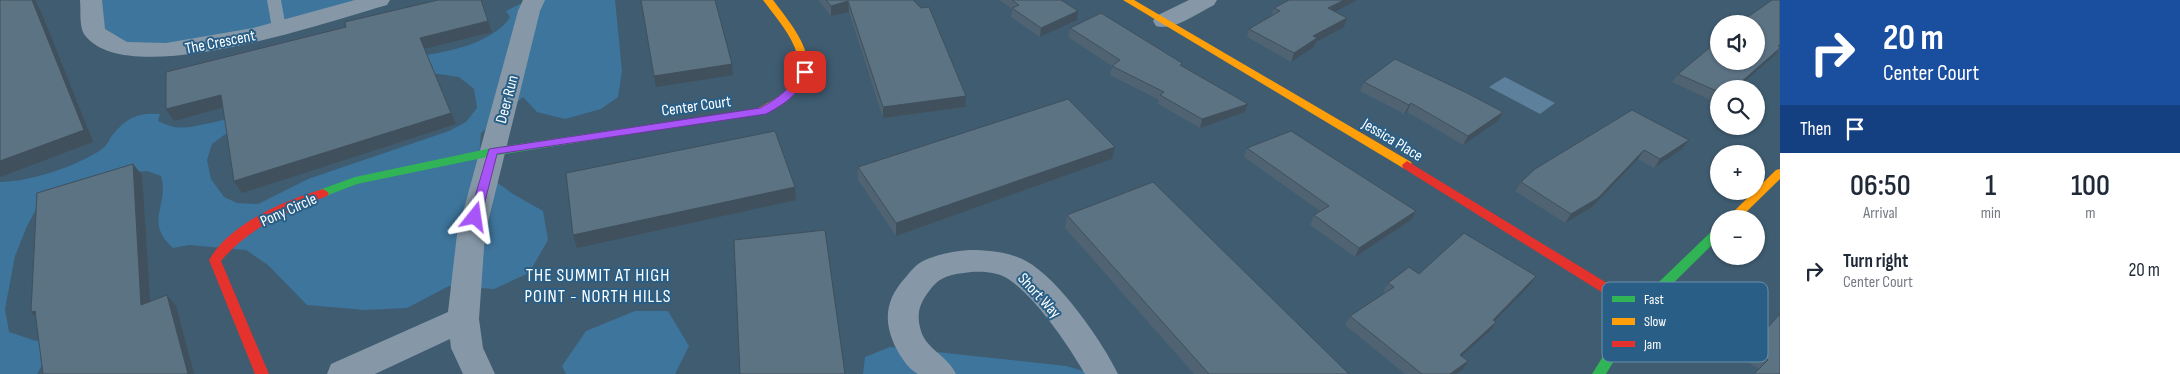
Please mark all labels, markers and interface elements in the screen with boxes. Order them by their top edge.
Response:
map controls [1710,15,1765,265]
button: sound [1710,15,1765,70]
text: 20 m [1883,17,1944,60]
icon: right [1800,20,1865,85]
street label: The Crescent [184,26,257,59]
pin [784,51,826,93]
icon: arrive [791,58,819,86]
text: Center Court [1883,60,1979,87]
street label: Deer Run [492,73,523,125]
button: search [1710,80,1765,135]
street label: Center Court [660,92,732,121]
street label: Jessica Place [1358,114,1426,166]
icon: arrive [1841,115,1869,143]
text: Then [1800,118,1831,141]
button: + [1710,145,1765,200]
text: 06:50 [1850,168,1911,204]
text: 1 [1985,168,1996,204]
text: 100 [2071,168,2110,204]
street label: Pony Circle [257,190,320,231]
position arrow [448,190,500,242]
text: Arrival [1863,204,1898,223]
text: min [1981,204,2001,223]
text: m [2085,204,2096,223]
button: − [1710,210,1765,265]
text: Turn right [1843,250,1908,273]
icon: right [1800,257,1828,285]
text: 20 m [2128,259,2160,282]
district label: THE SUMMIT AT HIGH POINT - NORTH HILLS [524,265,672,307]
street label: Short Way [1013,270,1065,323]
text: Center Court [1843,273,1913,292]
legend [1602,282,1768,362]
text: Fast [1644,291,1664,308]
text: Slow [1644,313,1666,330]
text: Jam [1643,336,1661,353]

